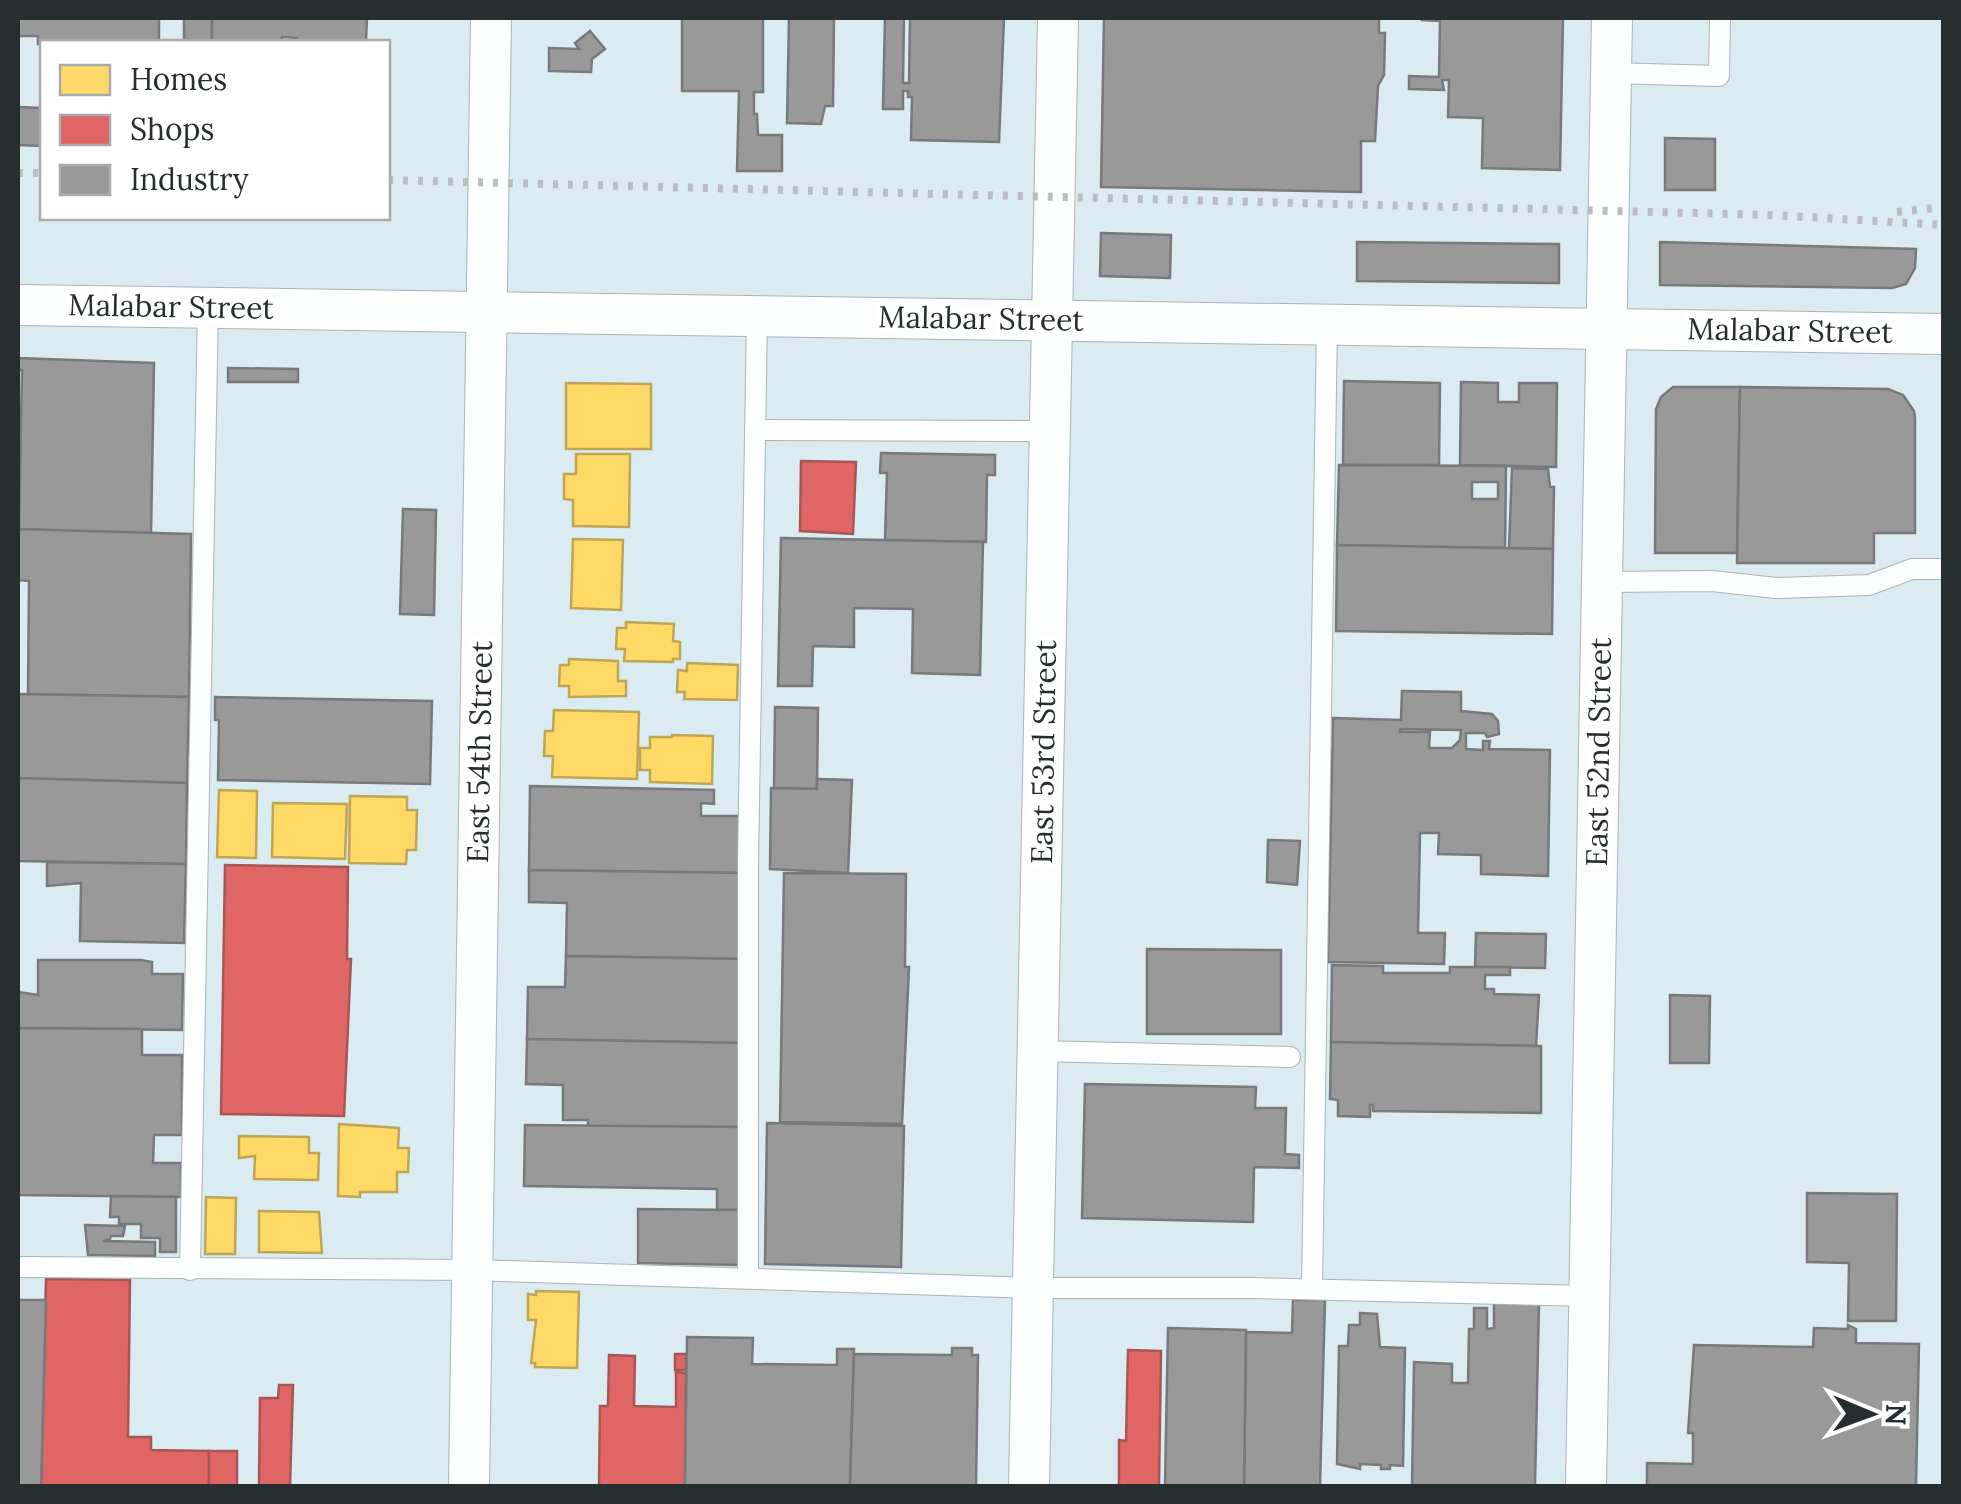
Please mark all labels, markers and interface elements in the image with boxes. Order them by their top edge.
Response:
legend [40,40,390,220]
text: Homes [130,60,227,98]
text: Shops [130,110,214,148]
text: Industry [130,160,249,199]
street label: Malabar Street [68,285,274,327]
street label: Malabar Street [878,297,1084,339]
street label: Malabar Street [1687,309,1893,351]
street label: East 52nd Street [1577,637,1619,867]
street label: East 53rd Street [1022,639,1064,864]
street label: East 54th Street [458,640,500,864]
north arrow [1821,1364,1921,1464]
text: N [1878,1403,1914,1426]

